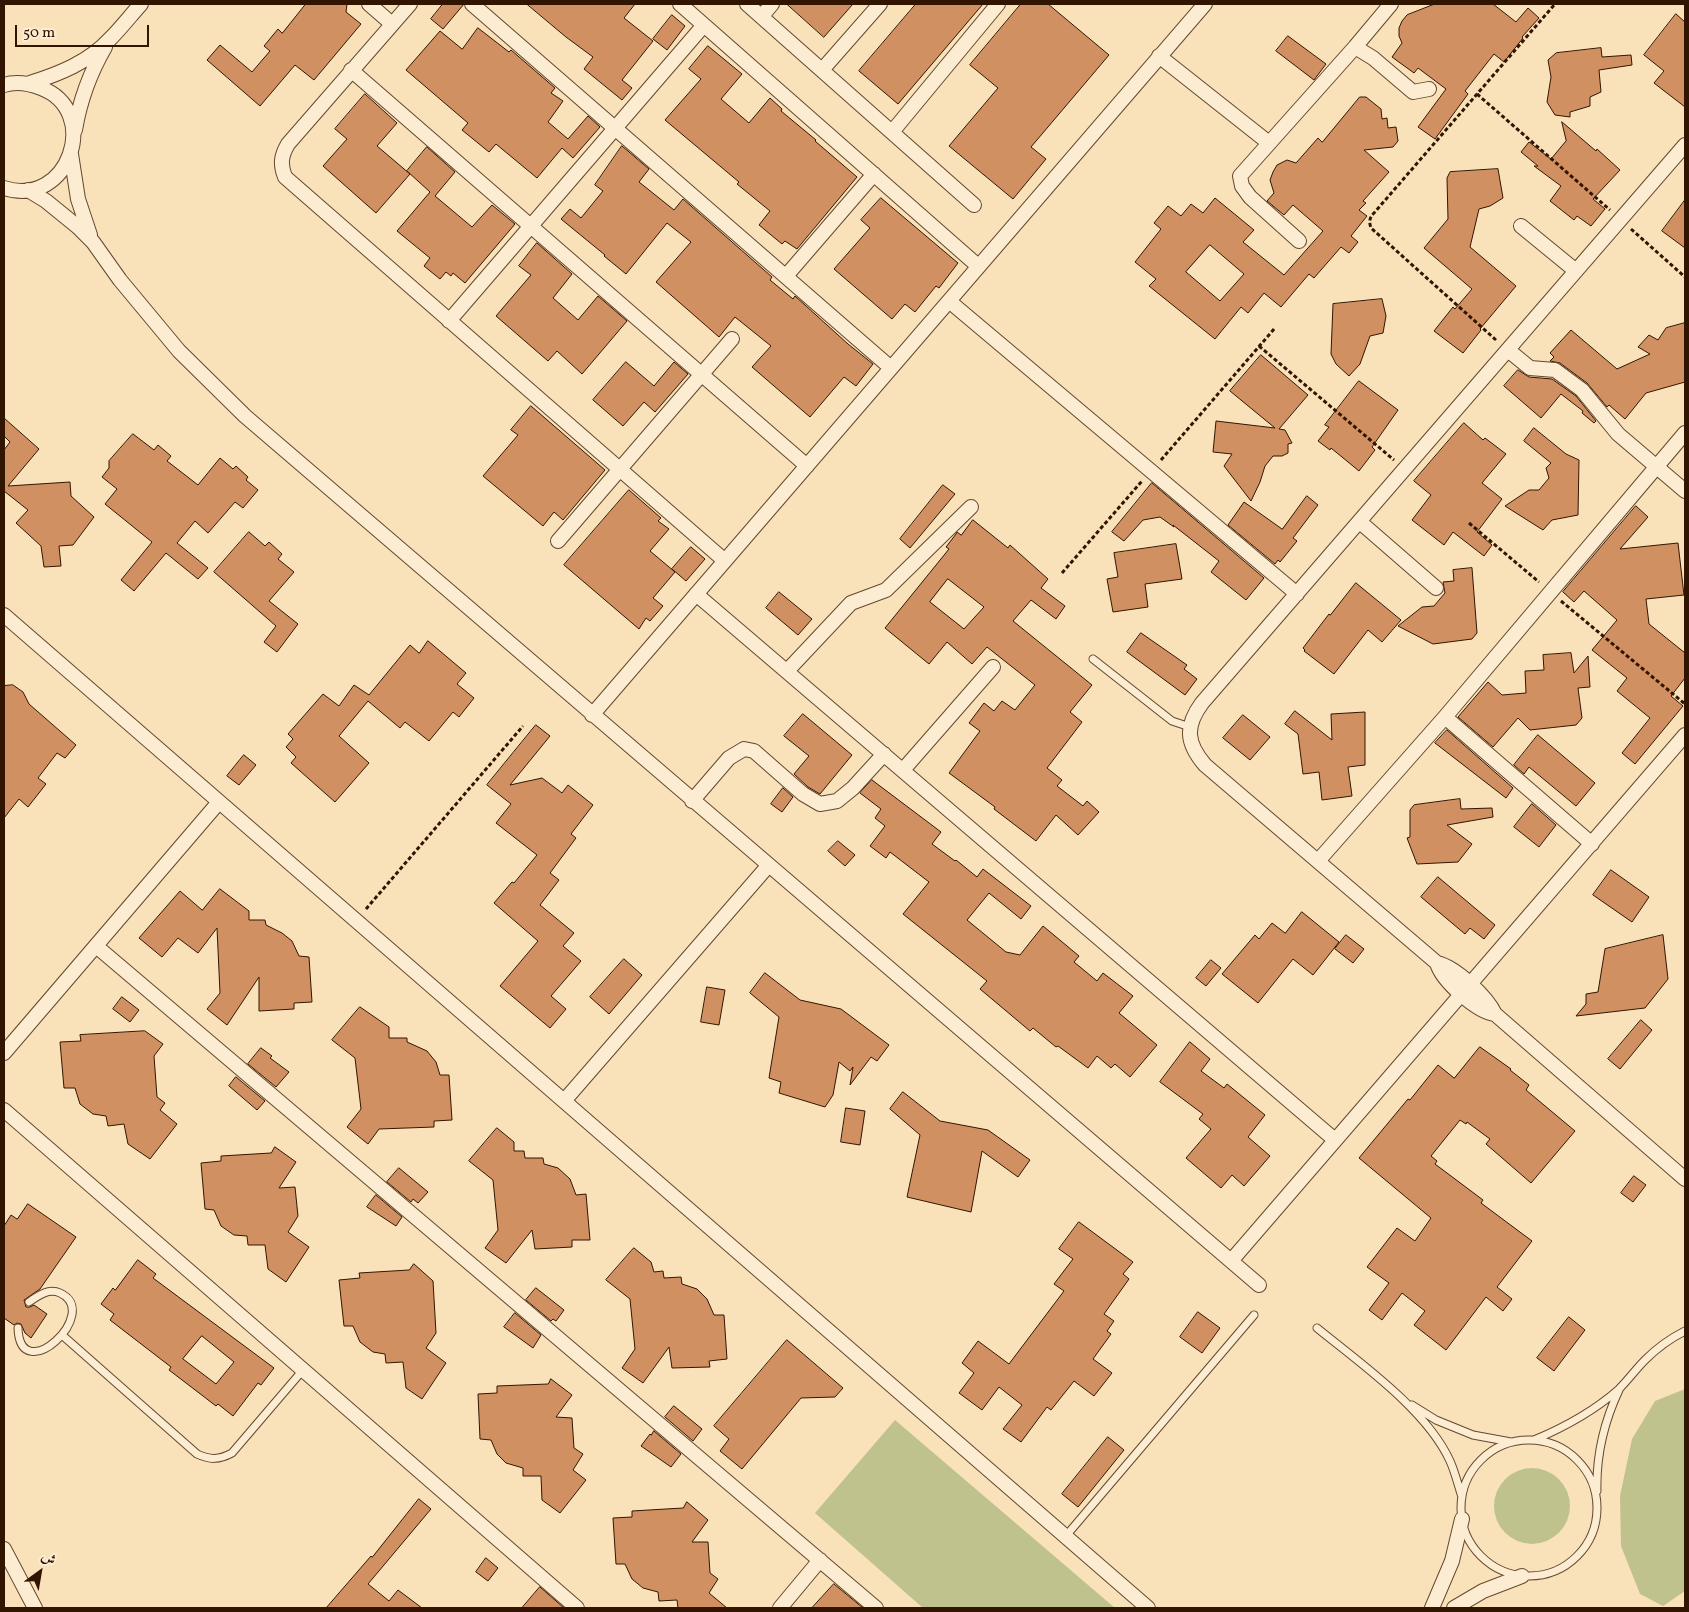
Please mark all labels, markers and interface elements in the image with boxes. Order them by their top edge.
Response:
scale bar [18,15,151,47]
text: 50 m [23,23,55,44]
north arrow [15,1547,65,1597]
text: ش [37,1547,59,1571]

